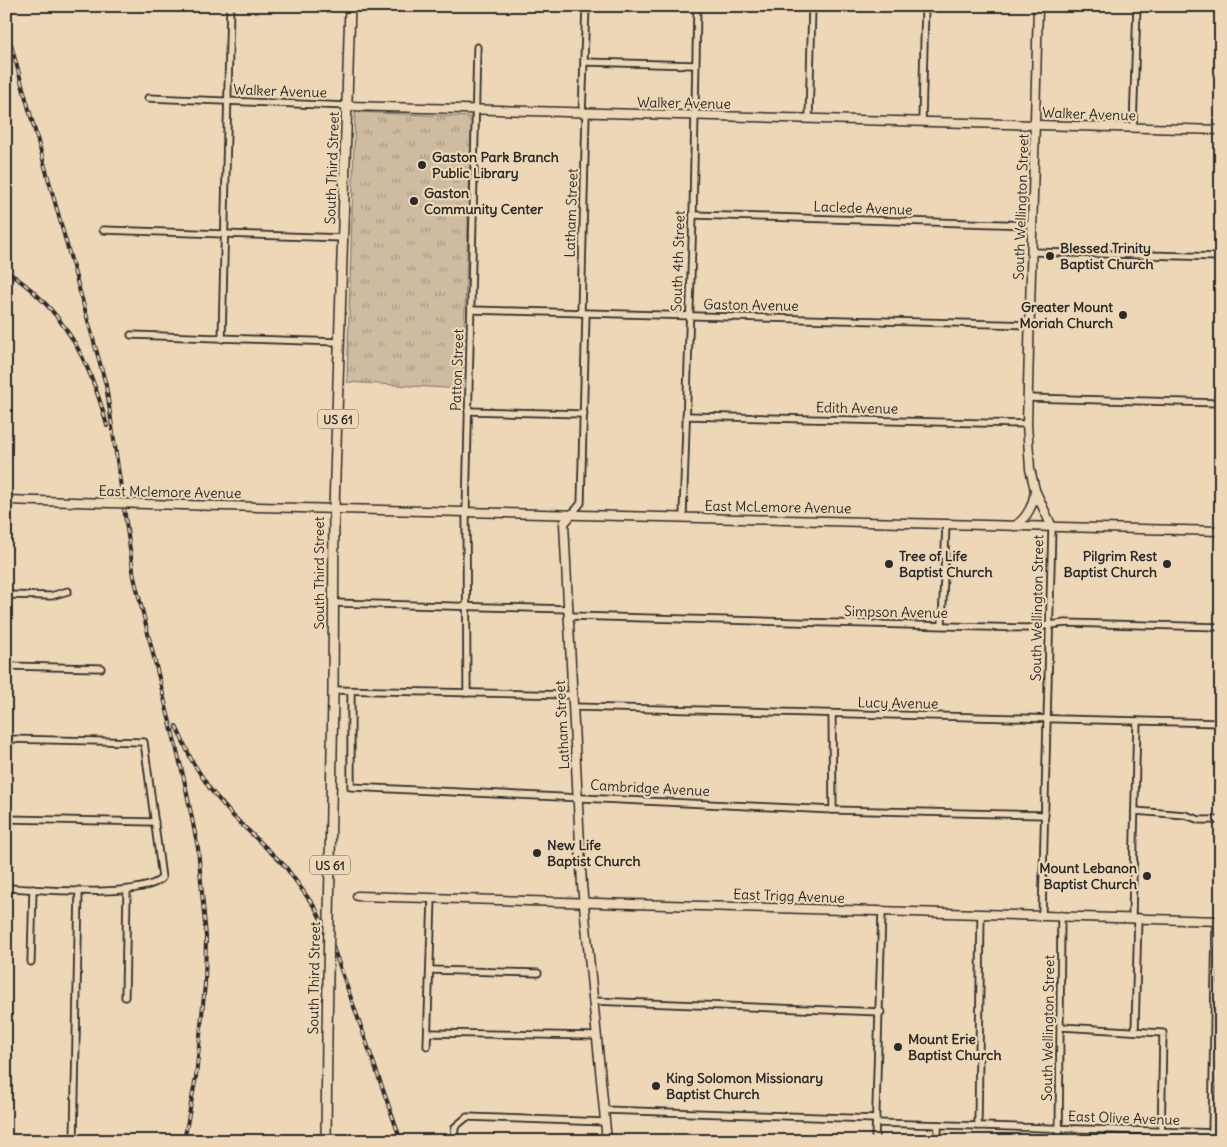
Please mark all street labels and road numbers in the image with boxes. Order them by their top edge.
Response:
street label: Walker Avenue [233,80,327,102]
street label: Walker Avenue [637,93,731,113]
street label: Walker Avenue [1042,103,1136,125]
street label: South Third Street [321,111,343,225]
street label: South Wellington Street [1009,133,1033,280]
street label: Latham Street [560,168,582,258]
street label: Laclede Avenue [813,197,913,219]
street label: South 4th Street [667,210,689,312]
street label: Gaston Avenue [703,295,799,315]
street label: Patton Street [447,328,467,411]
street label: Edith Avenue [816,398,898,418]
road number: US 61 [318,409,358,428]
street label: East Mclemore Avenue [98,482,242,502]
street label: East McLemore Avenue [704,497,852,517]
street label: South Third Street [310,516,328,629]
street label: South Wellington Street [1027,534,1047,681]
street label: Simpson Avenue [844,602,948,622]
street label: Latham Street [551,680,573,770]
street label: Lucy Avenue [857,693,939,713]
street label: Cambridge Avenue [590,776,710,800]
road number: US 61 [310,856,350,874]
street label: East Trigg Avenue [733,885,845,907]
street label: South Third Street [304,921,324,1035]
street label: South Wellington Street [1038,954,1058,1101]
street label: East Olive Avenue [1068,1107,1180,1129]

